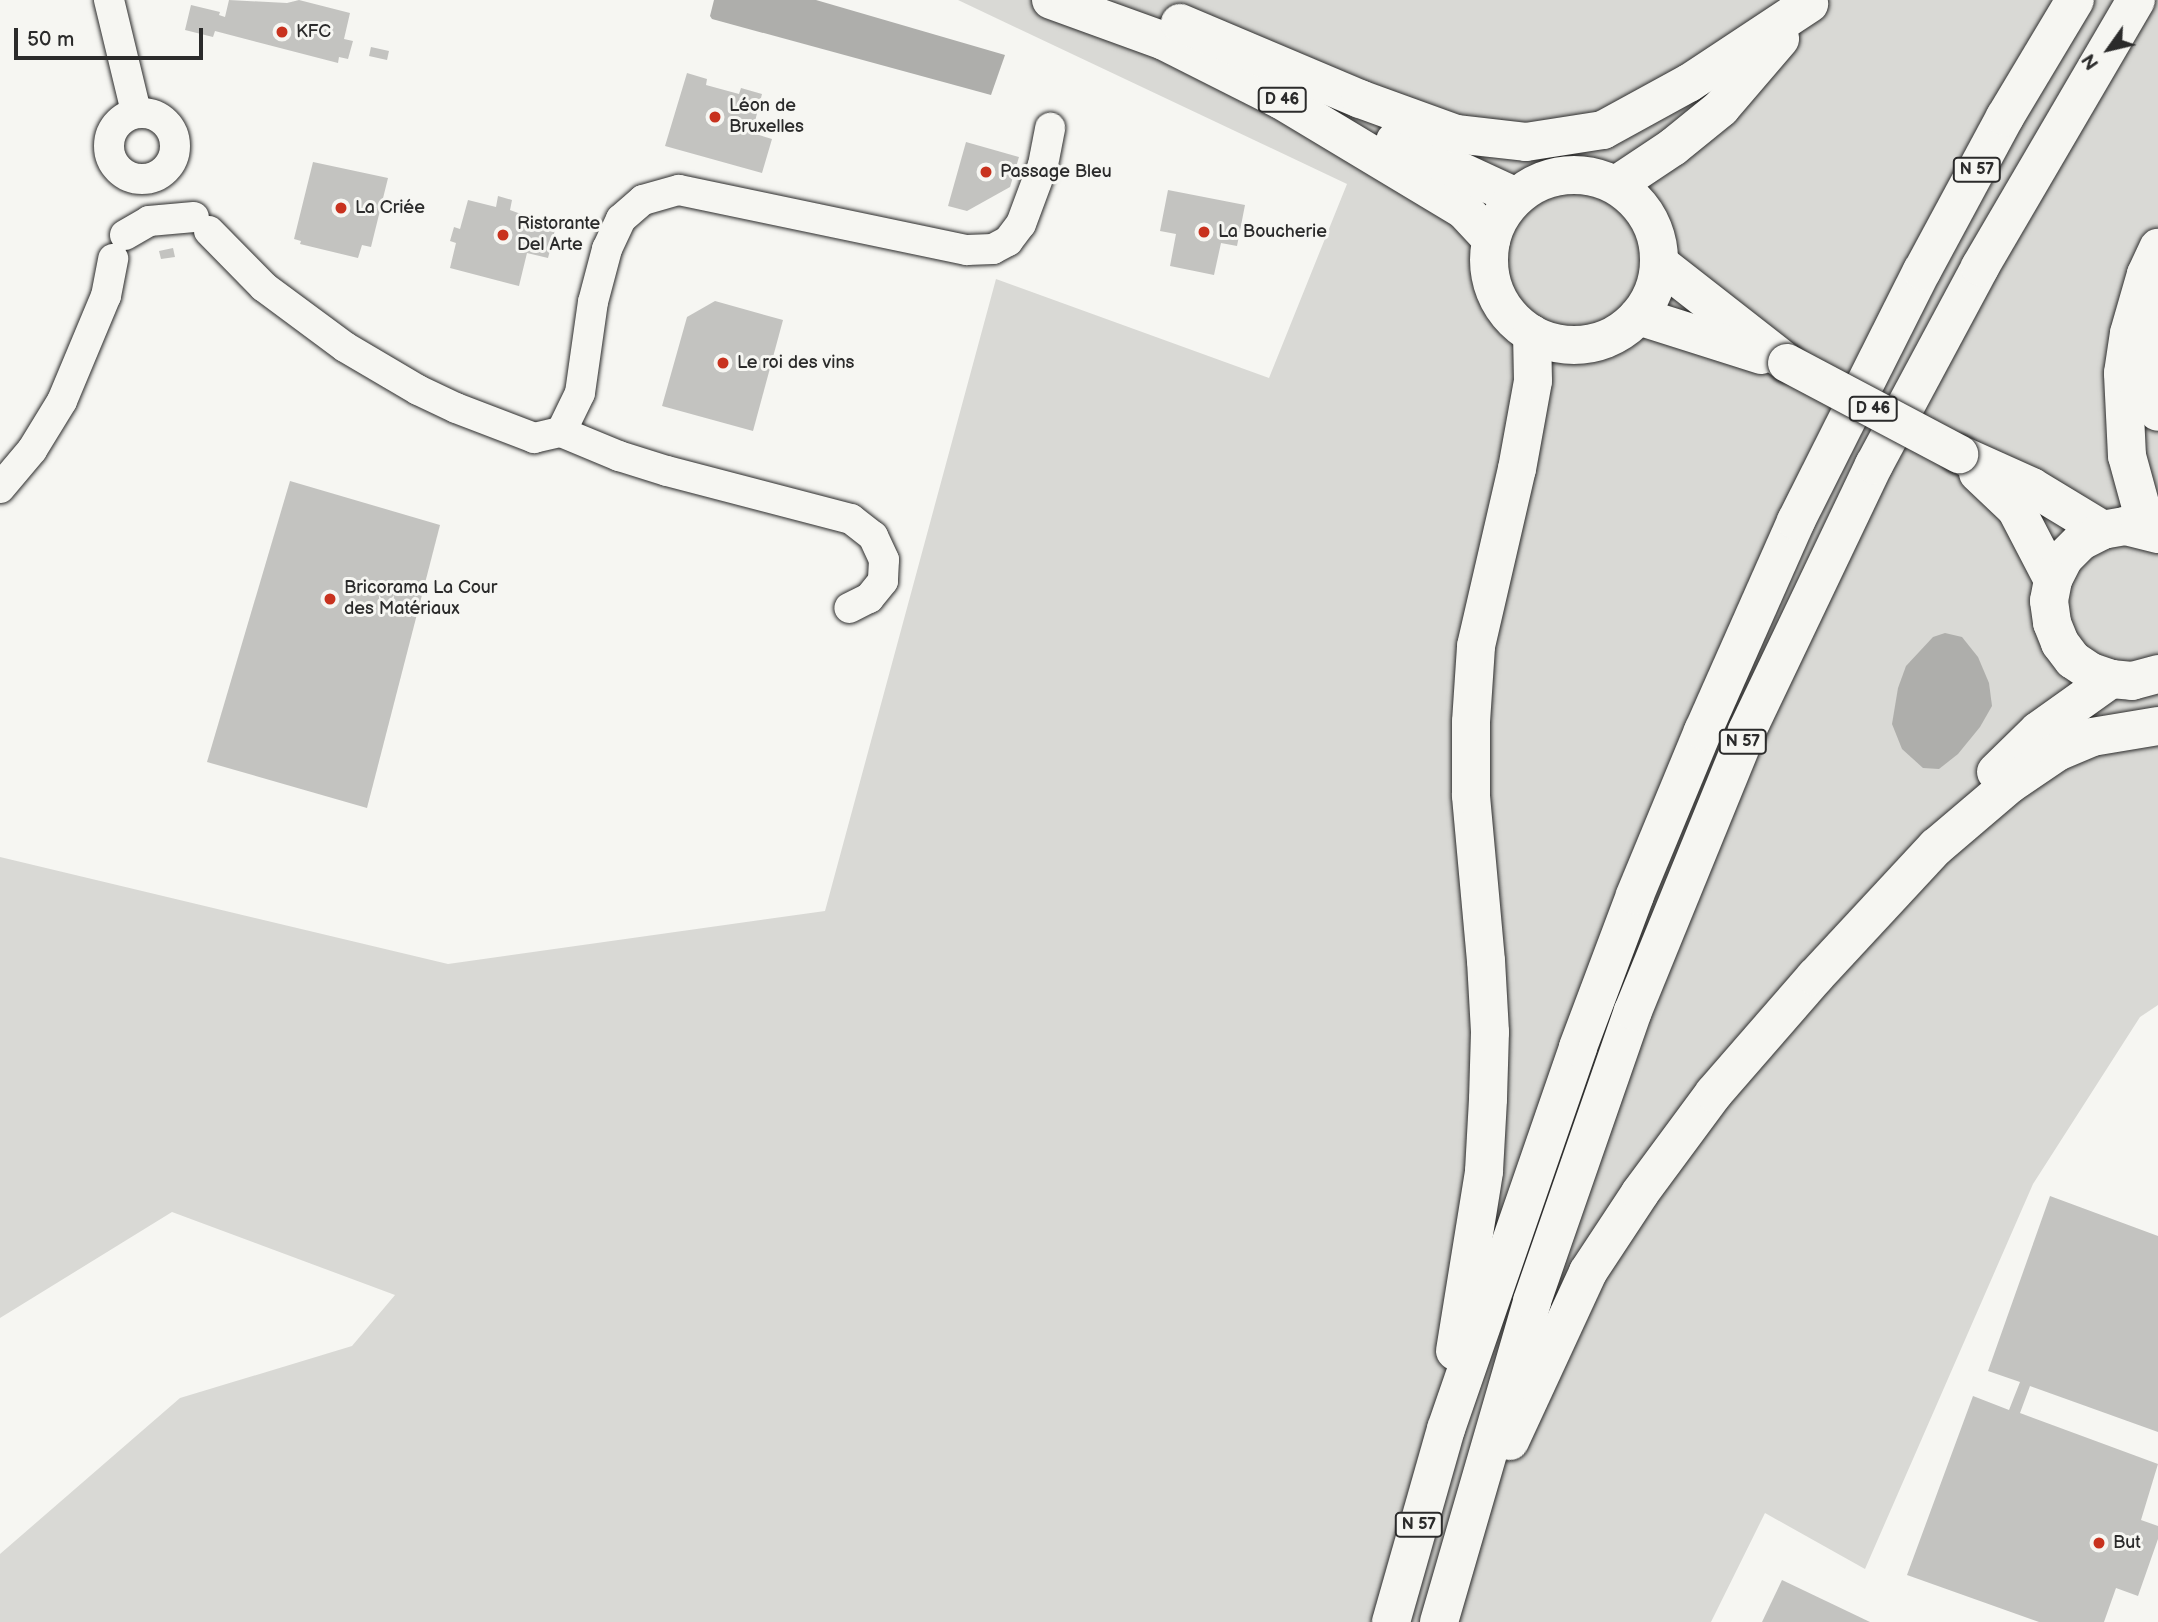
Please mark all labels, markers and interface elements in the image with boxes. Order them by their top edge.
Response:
scale bar [18,14,206,58]
north arrow [2074,14,2144,84]
place label: KFC [296,21,331,43]
marker: KFC [274,24,290,40]
text: 50 m [27,27,74,52]
text: N [2078,49,2105,73]
road number: D 46 [1258,88,1306,113]
place label: Léon de Bruxelles [729,96,804,138]
marker: Léon de Bruxelles [707,109,723,125]
road number: N 57 [1952,158,2002,182]
place label: Passage Bleu [1000,161,1112,183]
marker: Passage Bleu [978,164,994,180]
place label: La Criée [355,197,425,219]
marker: La Criée [333,200,349,216]
place label: Ristorante Del Arte [517,214,600,256]
place label: La Boucherie [1218,221,1327,243]
marker: La Boucherie [1196,224,1212,240]
marker: Ristorante Del Arte [495,227,511,243]
place label: Le roi des vins [737,352,854,374]
marker: Le roi des vins [715,355,731,371]
road number: D 46 [1848,396,1898,422]
place label: Bricorama La Cour des Matériaux [344,578,497,620]
marker: Bricorama La Cour des Matériaux [322,591,338,607]
road number: N 57 [1718,730,1768,754]
road number: N 57 [1394,1512,1444,1538]
place label: But [2113,1532,2141,1554]
marker: But [2091,1535,2107,1551]

